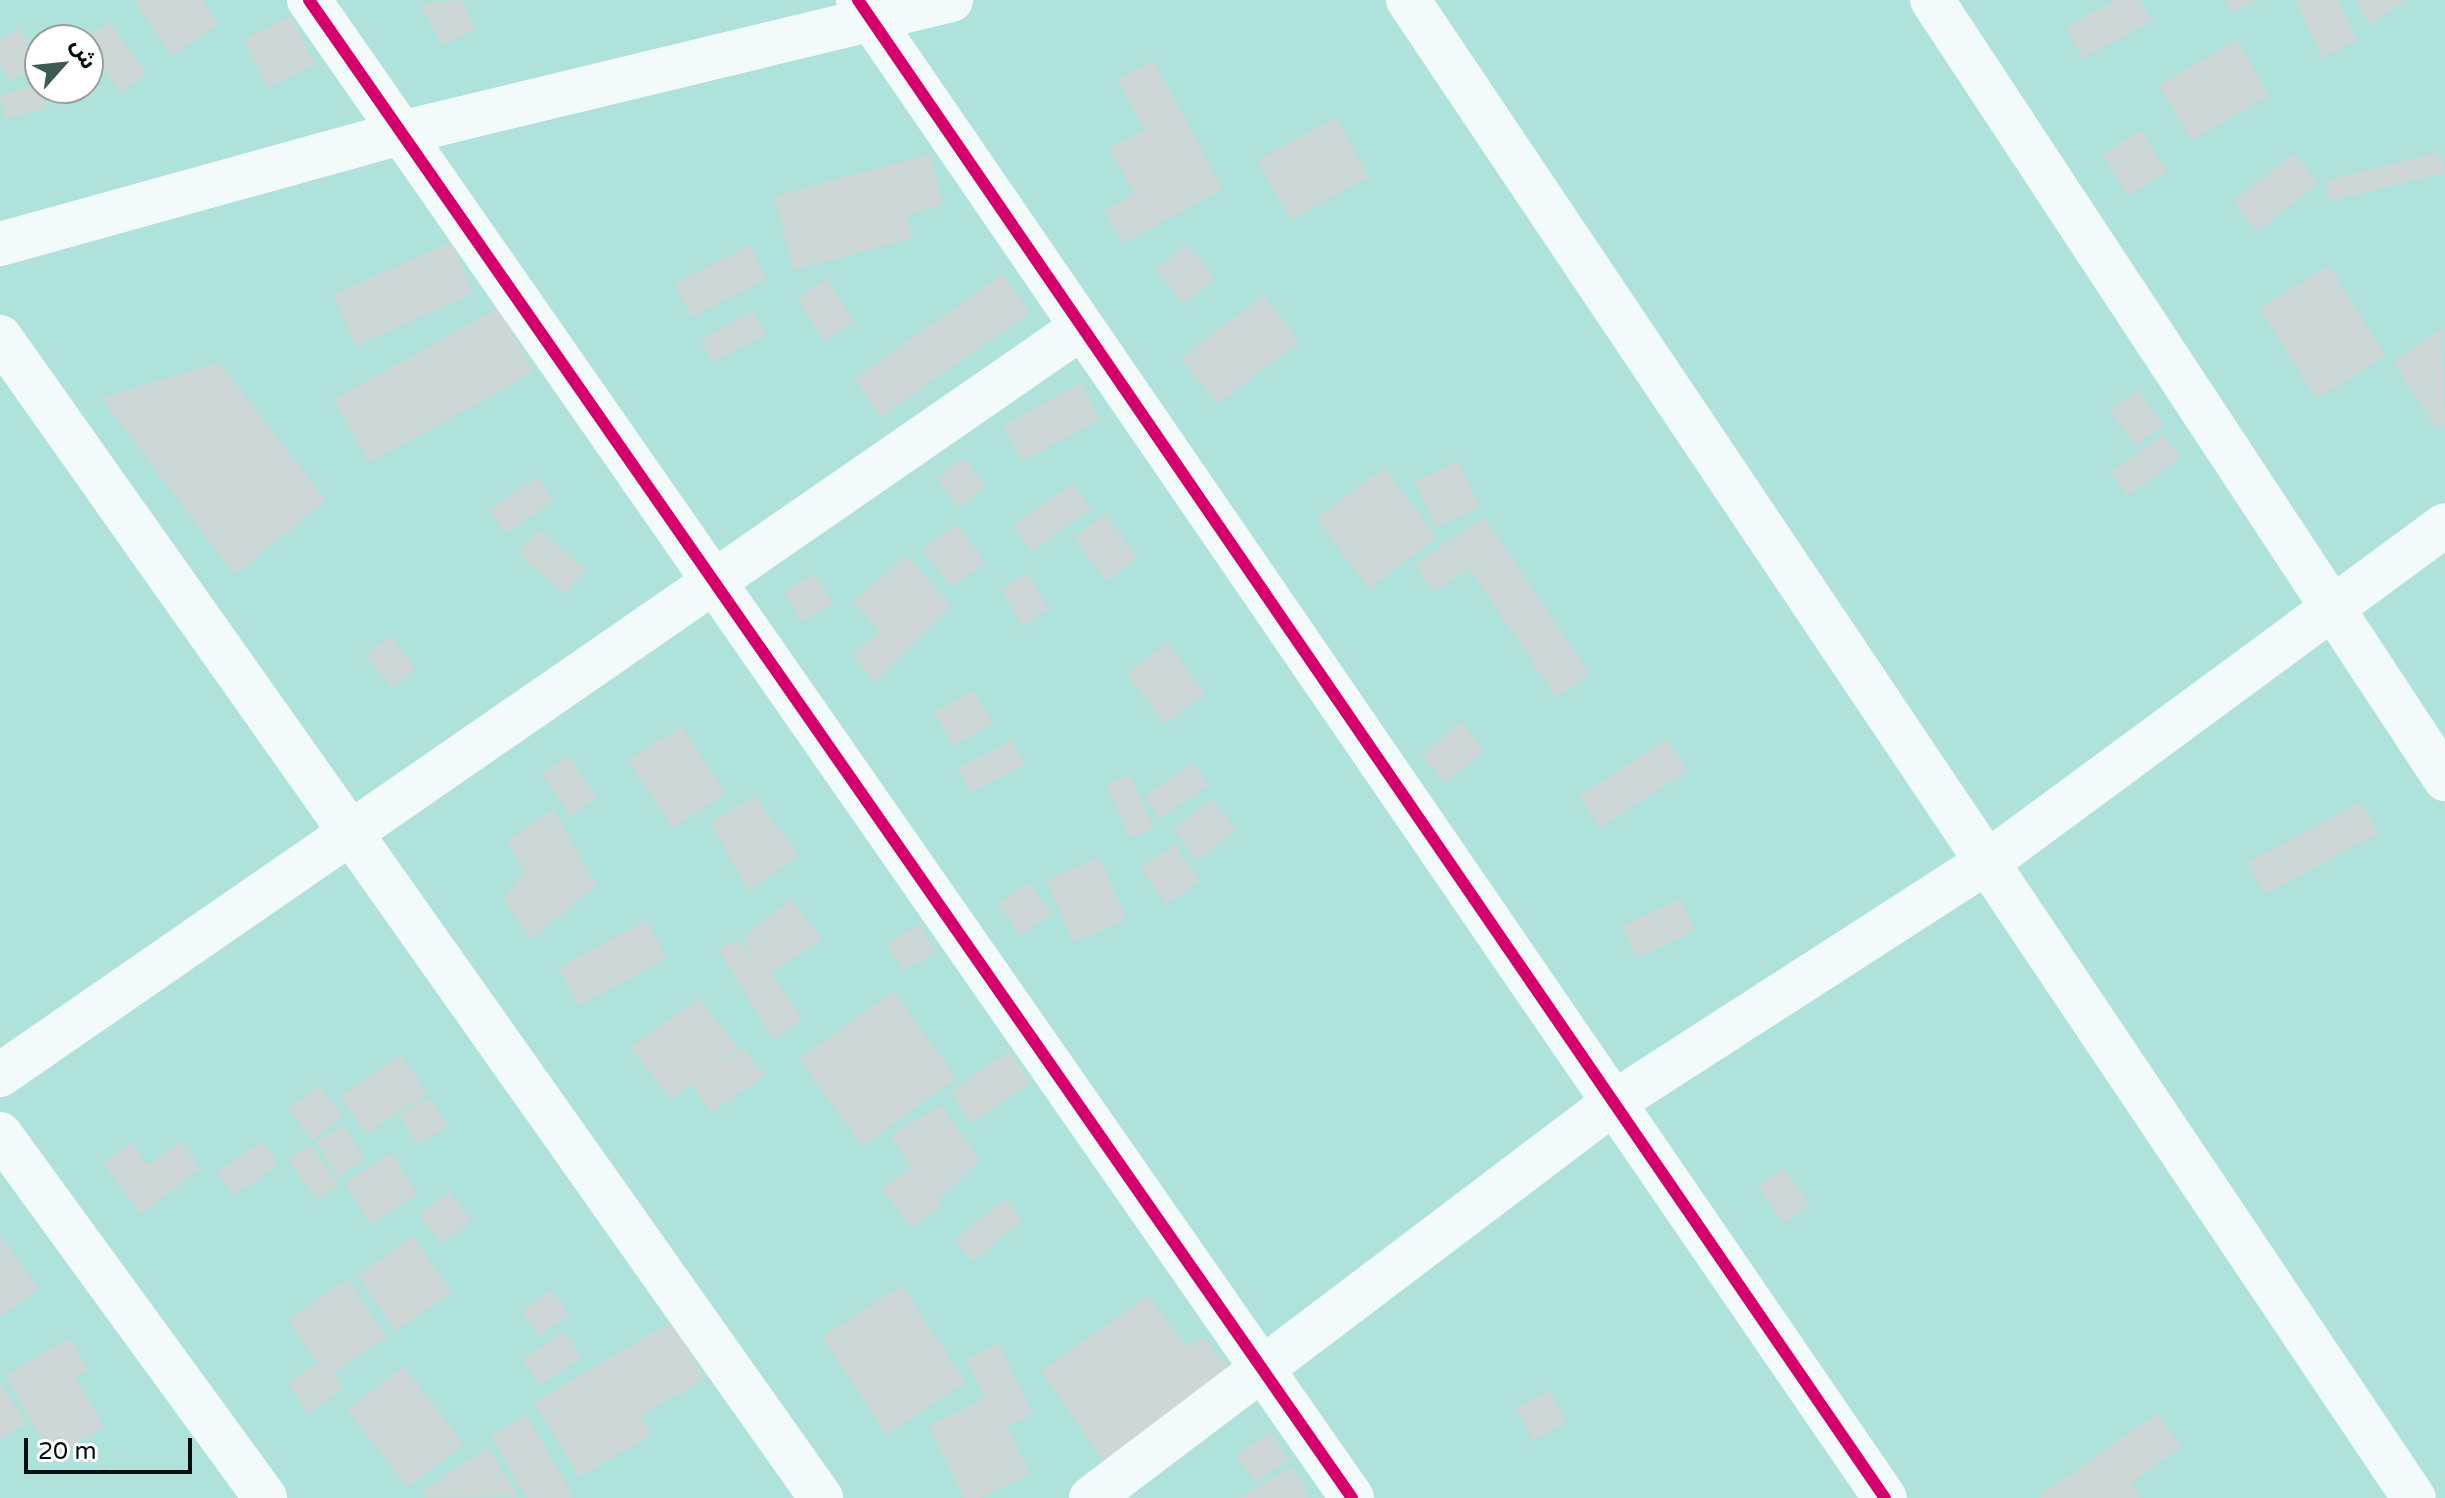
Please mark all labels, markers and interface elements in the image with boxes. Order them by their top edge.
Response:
north arrow [24,24,104,104]
text: ش [65,35,102,73]
scale bar [28,1422,196,1472]
text: 20 m [38,1437,96,1466]

